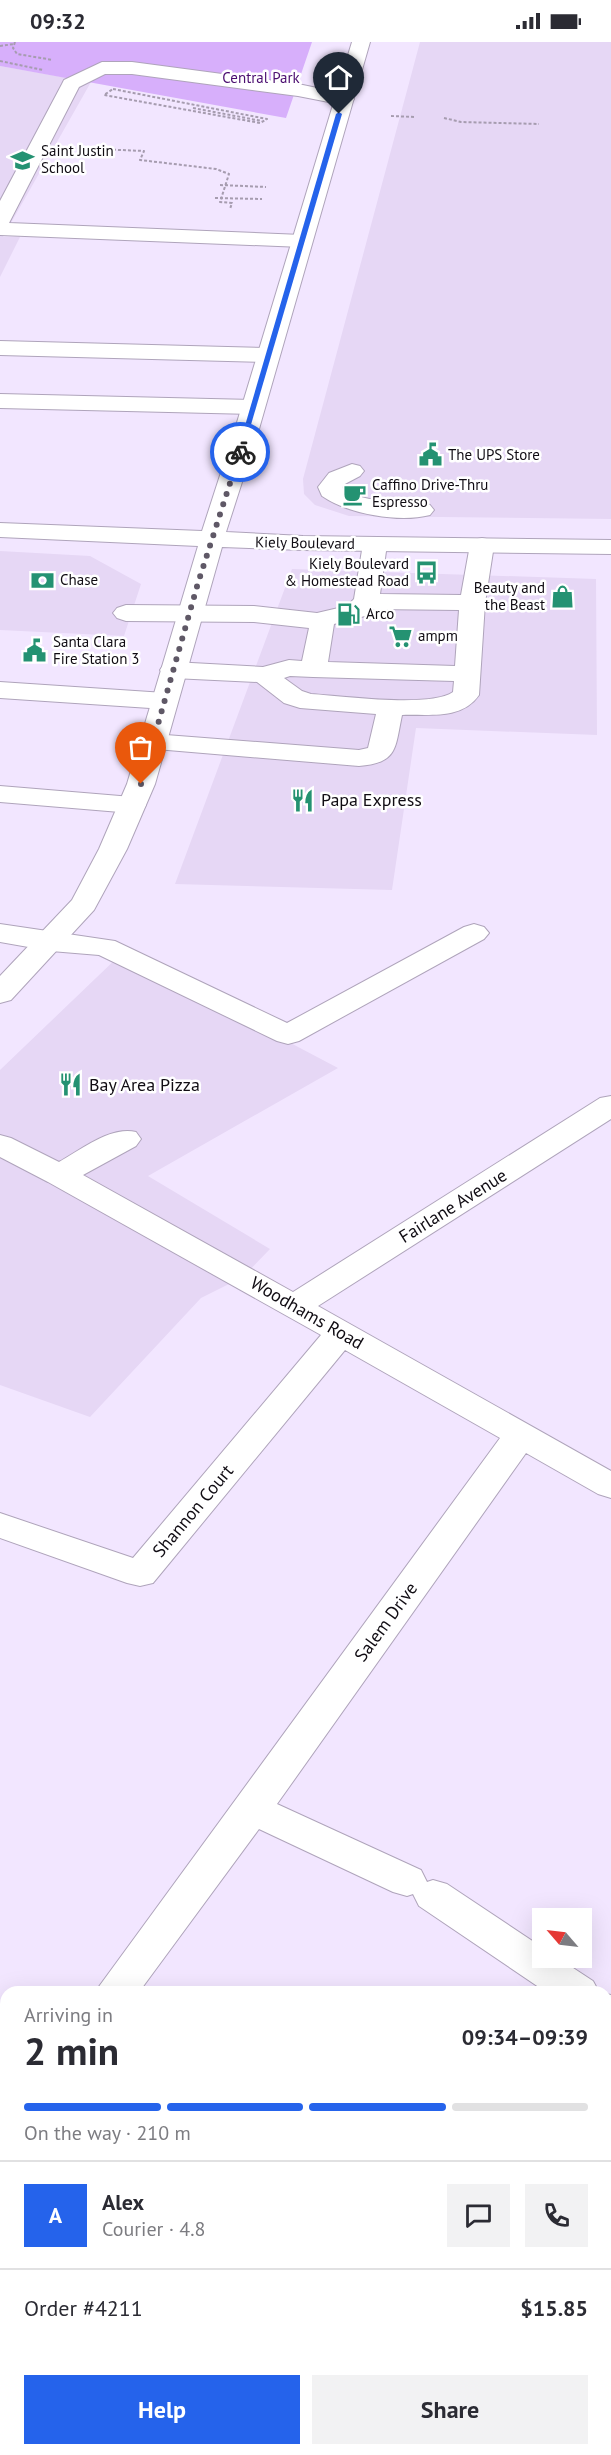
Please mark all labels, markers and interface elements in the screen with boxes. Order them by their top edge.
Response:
text: 09:32 [30,7,86,35]
pin [313,52,364,114]
icon: home [322,61,355,94]
park label: Central Park [222,68,301,87]
place label: Saint Justin School [41,141,114,177]
school or university icon: Saint Justin School [10,147,36,173]
courier [210,422,270,482]
icon: bike [224,436,257,469]
public building icon: The UPS Store [417,442,443,468]
place label: The UPS Store [448,445,540,464]
place label: Caffino Drive-Thru Espresso [372,475,488,511]
cafe icon: Caffino Drive-Thru Espresso [341,481,367,507]
street label: Kiely Boulevard [255,532,355,553]
place label: Kiely Boulevard & Homestead Road [285,554,409,590]
bus stop icon: Kiely Boulevard & Homestead Road [414,560,440,586]
bank icon: Chase [29,567,55,593]
place label: Chase [60,570,98,589]
place label: Beauty and the Beast [474,578,545,614]
shop icon: Beauty and the Beast [550,584,576,610]
fuel station icon: Arco [335,601,361,627]
place label: Arco [366,604,394,623]
supermarket icon: ampm [387,623,413,649]
place label: ampm [418,626,458,645]
place label: Santa Clara Fire Station 3 [53,632,140,668]
public building icon: Santa Clara Fire Station 3 [22,638,48,664]
pin [115,722,166,784]
icon: bag [124,731,157,764]
restaurant icon: Papa Express [290,787,316,813]
place label: Papa Express [321,788,422,811]
restaurant icon: Bay Area Pizza [58,1072,84,1098]
place label: Bay Area Pizza [89,1073,200,1096]
street label: Fairlane Avenue [395,1163,511,1248]
street label: Woodhams Road [247,1271,368,1354]
street label: Shannon Court [147,1460,238,1562]
street label: Salem Drive [349,1577,422,1666]
north arrow [532,1908,592,1968]
map controls [532,1908,592,1968]
text: Arriving in [24,2002,113,2028]
text: 09:34–09:39 [462,2023,588,2051]
text: 2 min [24,2025,119,2076]
text: On the way · 210 m [24,2120,191,2146]
button: chat [447,2184,510,2247]
button: phone [525,2184,588,2247]
text: Alex [102,2188,144,2216]
text: A [49,2201,62,2229]
text: Courier · 4.8 [102,2216,205,2242]
text: Order #4211 [24,2294,143,2322]
text: $15.85 [520,2294,588,2322]
button: Help [24,2375,300,2444]
button: Share [312,2375,588,2444]

